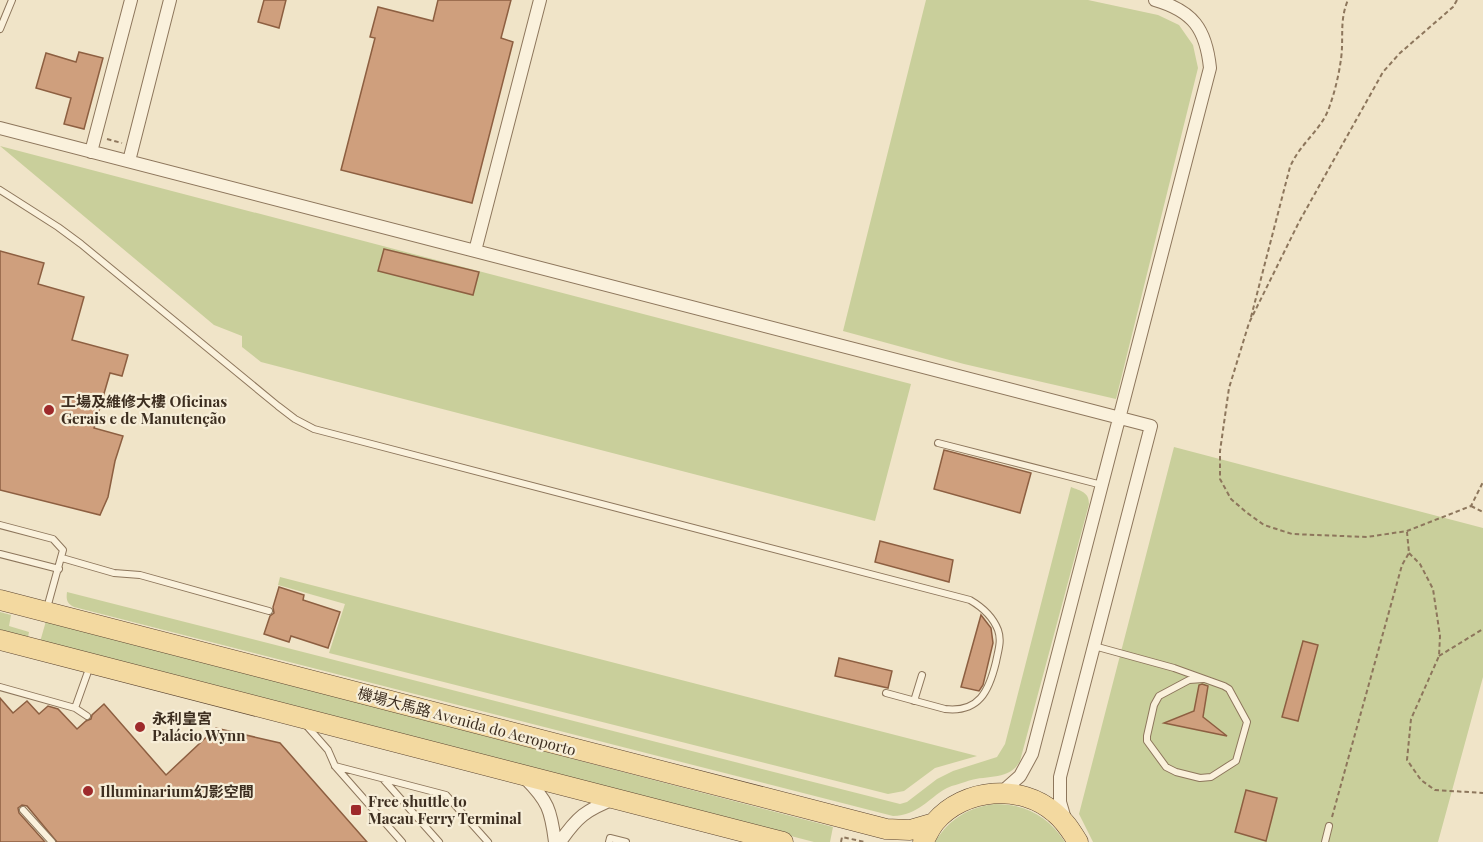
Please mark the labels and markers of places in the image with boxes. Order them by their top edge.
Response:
place label: 工場及維修大樓 Oficinas Gerais e de Manutenção [61,391,227,428]
marker: 工場及維修大樓 Oficinas Gerais e de Manutenção [42,403,56,417]
place label: 永利皇宮 Palácio Wynn [152,708,246,745]
marker: 永利皇宮 Palácio Wynn [133,720,147,734]
place label: Illuminarium幻影空間 [100,781,254,801]
marker: Illuminarium幻影空間 [81,784,95,798]
place label: Free shuttle to Macau Ferry Terminal [368,791,522,828]
marker: Free shuttle to Macau Ferry Terminal [349,803,363,817]

